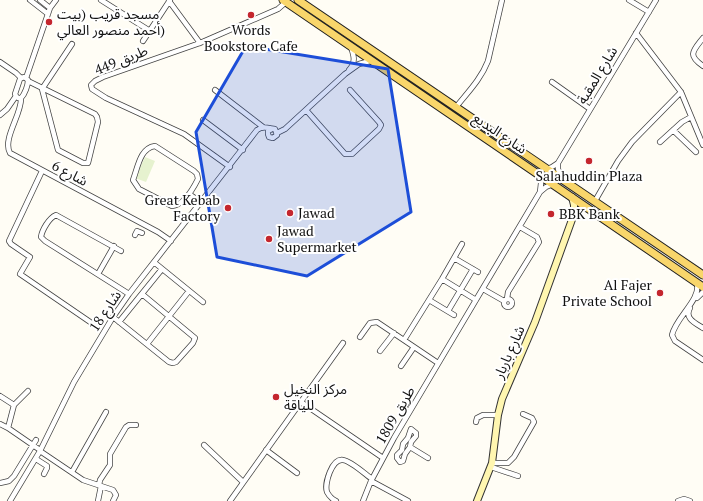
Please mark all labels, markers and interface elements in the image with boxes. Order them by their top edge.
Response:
place label: مسجد قريب (بيت أحمد منصور العالي) [57,4,165,41]
marker: Words Bookstore Cafe [246,10,256,20]
marker: مسجد قريب (بيت أحمد منصور العالي) [44,17,54,27]
place label: Words Bookstore Cafe [204,20,298,55]
street label: طريق 449 [91,40,151,80]
street label: شارع المقبة [572,42,623,108]
street label: شارع البديع [468,108,531,159]
street label: شارع 6 [48,155,92,192]
marker: Salahuddin Plaza [584,156,594,166]
place label: Salahuddin Plaza [535,166,643,185]
place label: Great Kebab Factory [145,190,221,225]
marker: Great Kebab Factory [223,203,233,213]
place label: Jawad [298,203,335,222]
place label: BBK Bank [559,204,621,223]
marker: Jawad [285,208,295,218]
marker: BBK Bank [546,209,556,219]
place label: Jawad Supermarket [277,221,358,256]
marker: Jawad Supermarket [264,234,274,244]
place label: Al Fajer Private School [562,275,653,310]
street label: شارع 18 [84,286,127,336]
marker: Al Fajer Private School [655,288,665,298]
street label: شارع باربار [488,322,530,383]
place label: مركز النخيل للياقة [284,379,347,414]
street label: طريق 1809 [370,383,420,447]
marker: مركز النخيل للياقة [271,392,281,402]

